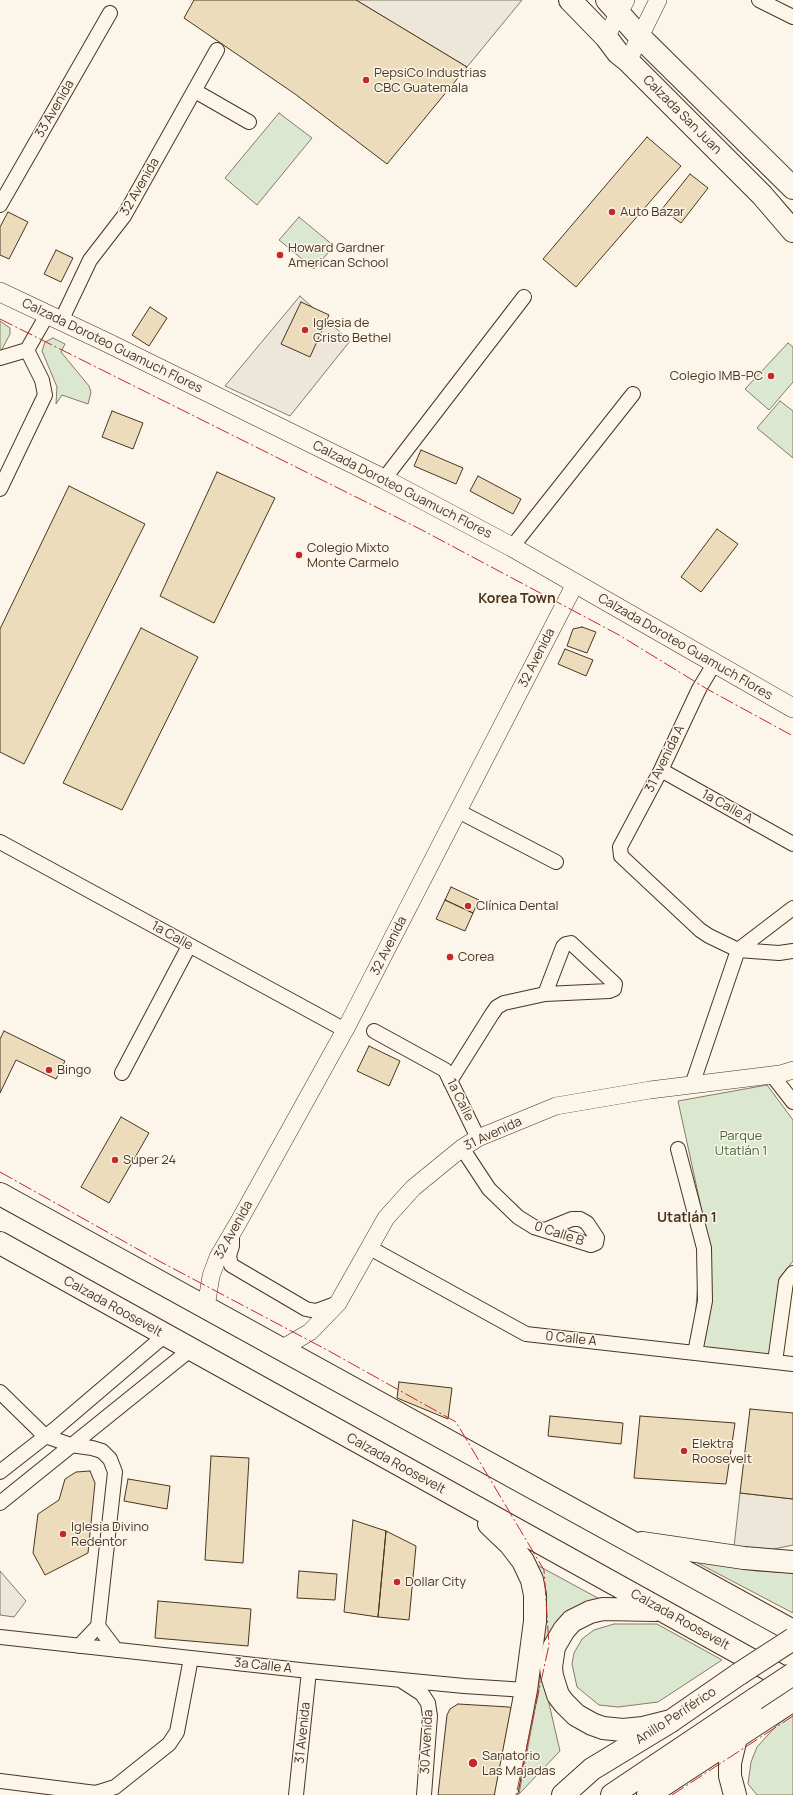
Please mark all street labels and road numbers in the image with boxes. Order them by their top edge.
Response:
street label: Calzada San Juan [639,72,725,158]
street label: 33 Avenida [32,77,78,141]
street label: 32 Avenida [117,155,163,219]
street label: Calzada Doroteo Guamuch Flores [19,295,205,397]
street label: Calzada Doroteo Guamuch Flores [310,438,494,542]
street label: Calzada Doroteo Guamuch Flores [595,591,775,703]
street label: 32 Avenida [515,626,559,690]
street label: 31 Avenida A [642,723,688,795]
street label: 1a Calle A [699,787,755,827]
street label: 32 Avenida [367,914,411,978]
street label: 1a Calle [149,918,195,954]
street label: 1a Calle [443,1076,477,1124]
street label: 31 Avenida [462,1114,524,1154]
street label: 32 Avenida [212,1198,256,1262]
street label: 0 Calle B [532,1219,586,1249]
street label: Calzada Roosevelt [61,1273,165,1341]
street label: 0 Calle A [545,1329,597,1349]
street label: Calzada Roosevelt [344,1430,448,1498]
street label: Calzada Roosevelt [628,1586,732,1654]
street label: 3a Calle A [233,1655,293,1677]
street label: Anillo Periférico [633,1684,719,1748]
street label: 31 Avenida [292,1701,314,1765]
street label: 30 Avenida [418,1709,436,1775]

